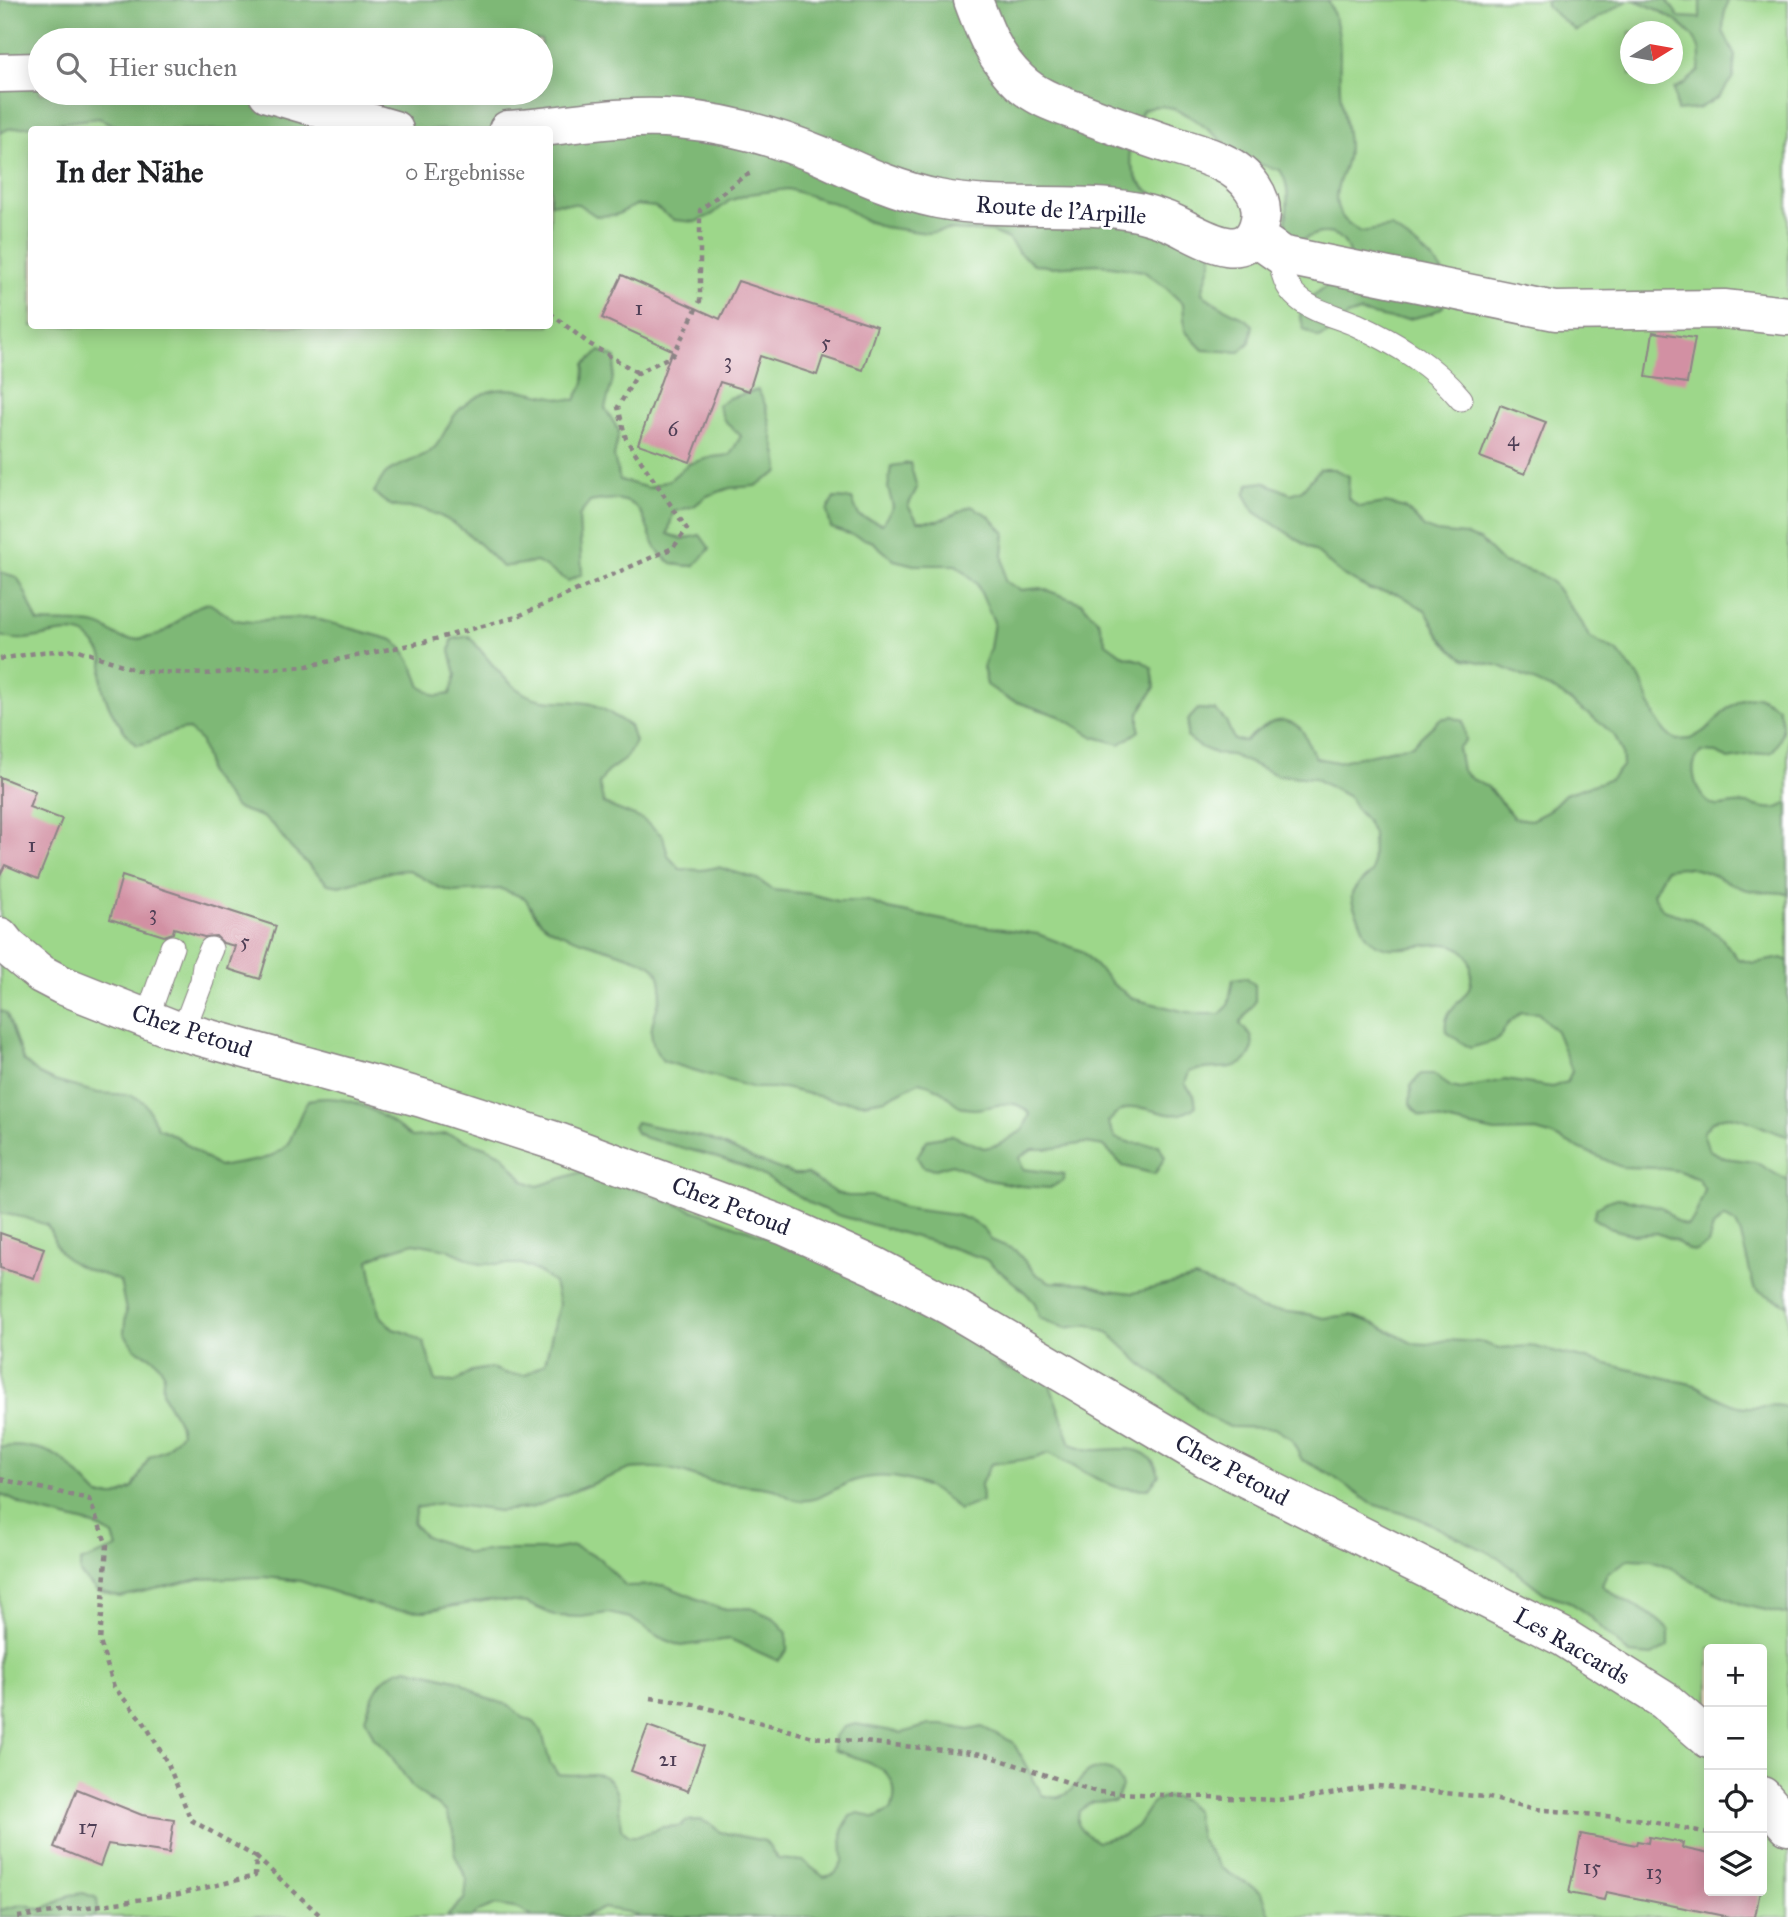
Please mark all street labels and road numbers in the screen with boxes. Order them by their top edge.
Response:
street label: Route de l'Arpille [975,189,1147,231]
street label: Chez Petoud [128,997,256,1065]
street label: Chez Petoud [667,1170,795,1242]
street label: Chez Petoud [1170,1427,1294,1513]
street label: Les Raccards [1509,1601,1635,1691]

